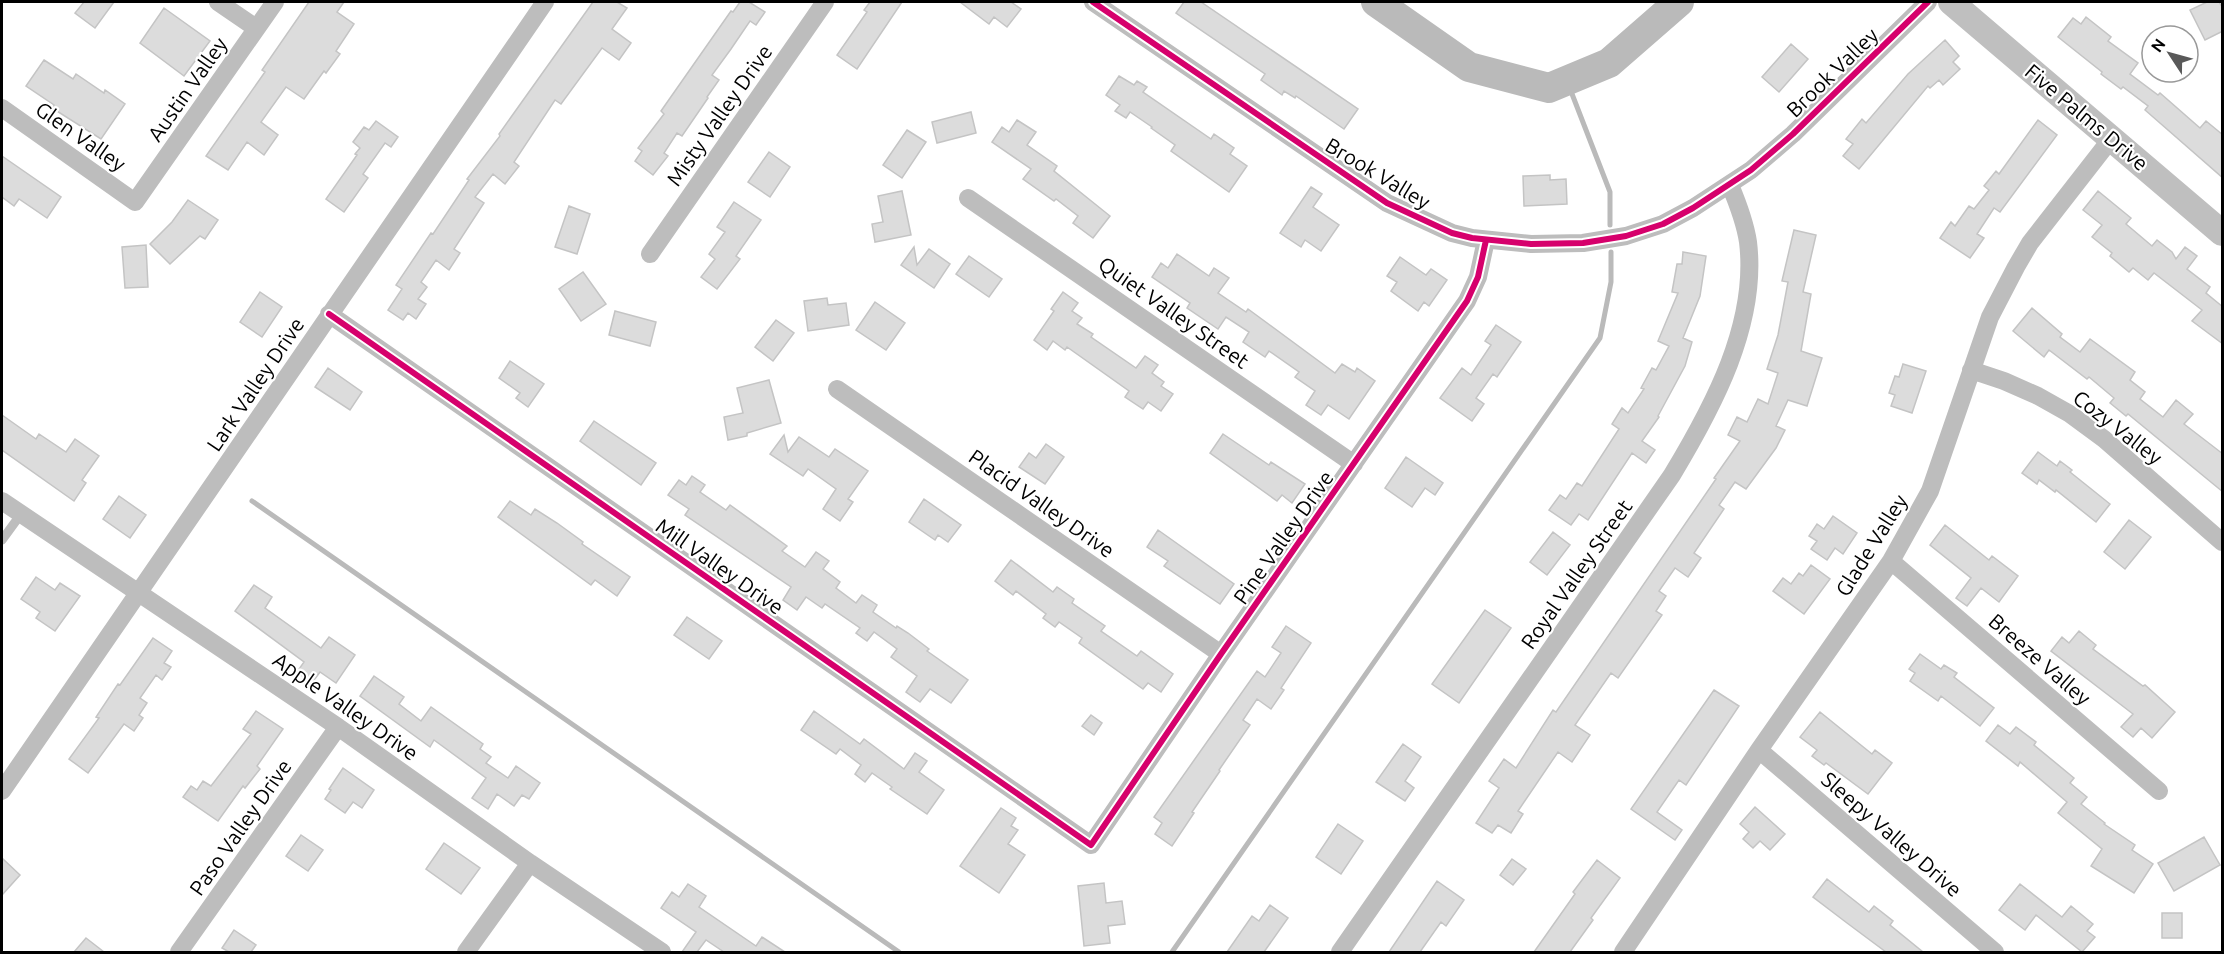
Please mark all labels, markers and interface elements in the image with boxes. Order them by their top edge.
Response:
street label: Brook Valley [1781,22,1883,122]
north arrow [2140,24,2200,84]
street label: Austin Valley [142,32,232,146]
text: N [2147,35,2169,55]
street label: Misty Valley Drive [661,40,777,190]
street label: Five Palms Drive [2021,59,2153,175]
street label: Glen Valley [31,96,131,176]
street label: Brook Valley [1321,132,1435,214]
street label: Quiet Valley Street [1094,251,1254,373]
street label: Lark Valley Drive [201,313,309,455]
street label: Cozy Valley [2069,385,2167,469]
street label: Placid Valley Drive [965,444,1119,562]
street label: Pine Valley Drive [1228,466,1338,608]
street label: Glade Valley [1830,490,1912,600]
street label: Royal Valley Street [1516,495,1636,653]
street label: Mill Valley Drive [652,513,788,619]
street label: Breeze Valley [1984,608,2096,710]
street label: Apple Valley Drive [269,647,423,765]
street label: Paso Valley Drive [184,754,296,900]
street label: Sleepy Valley Drive [1817,767,1967,901]

